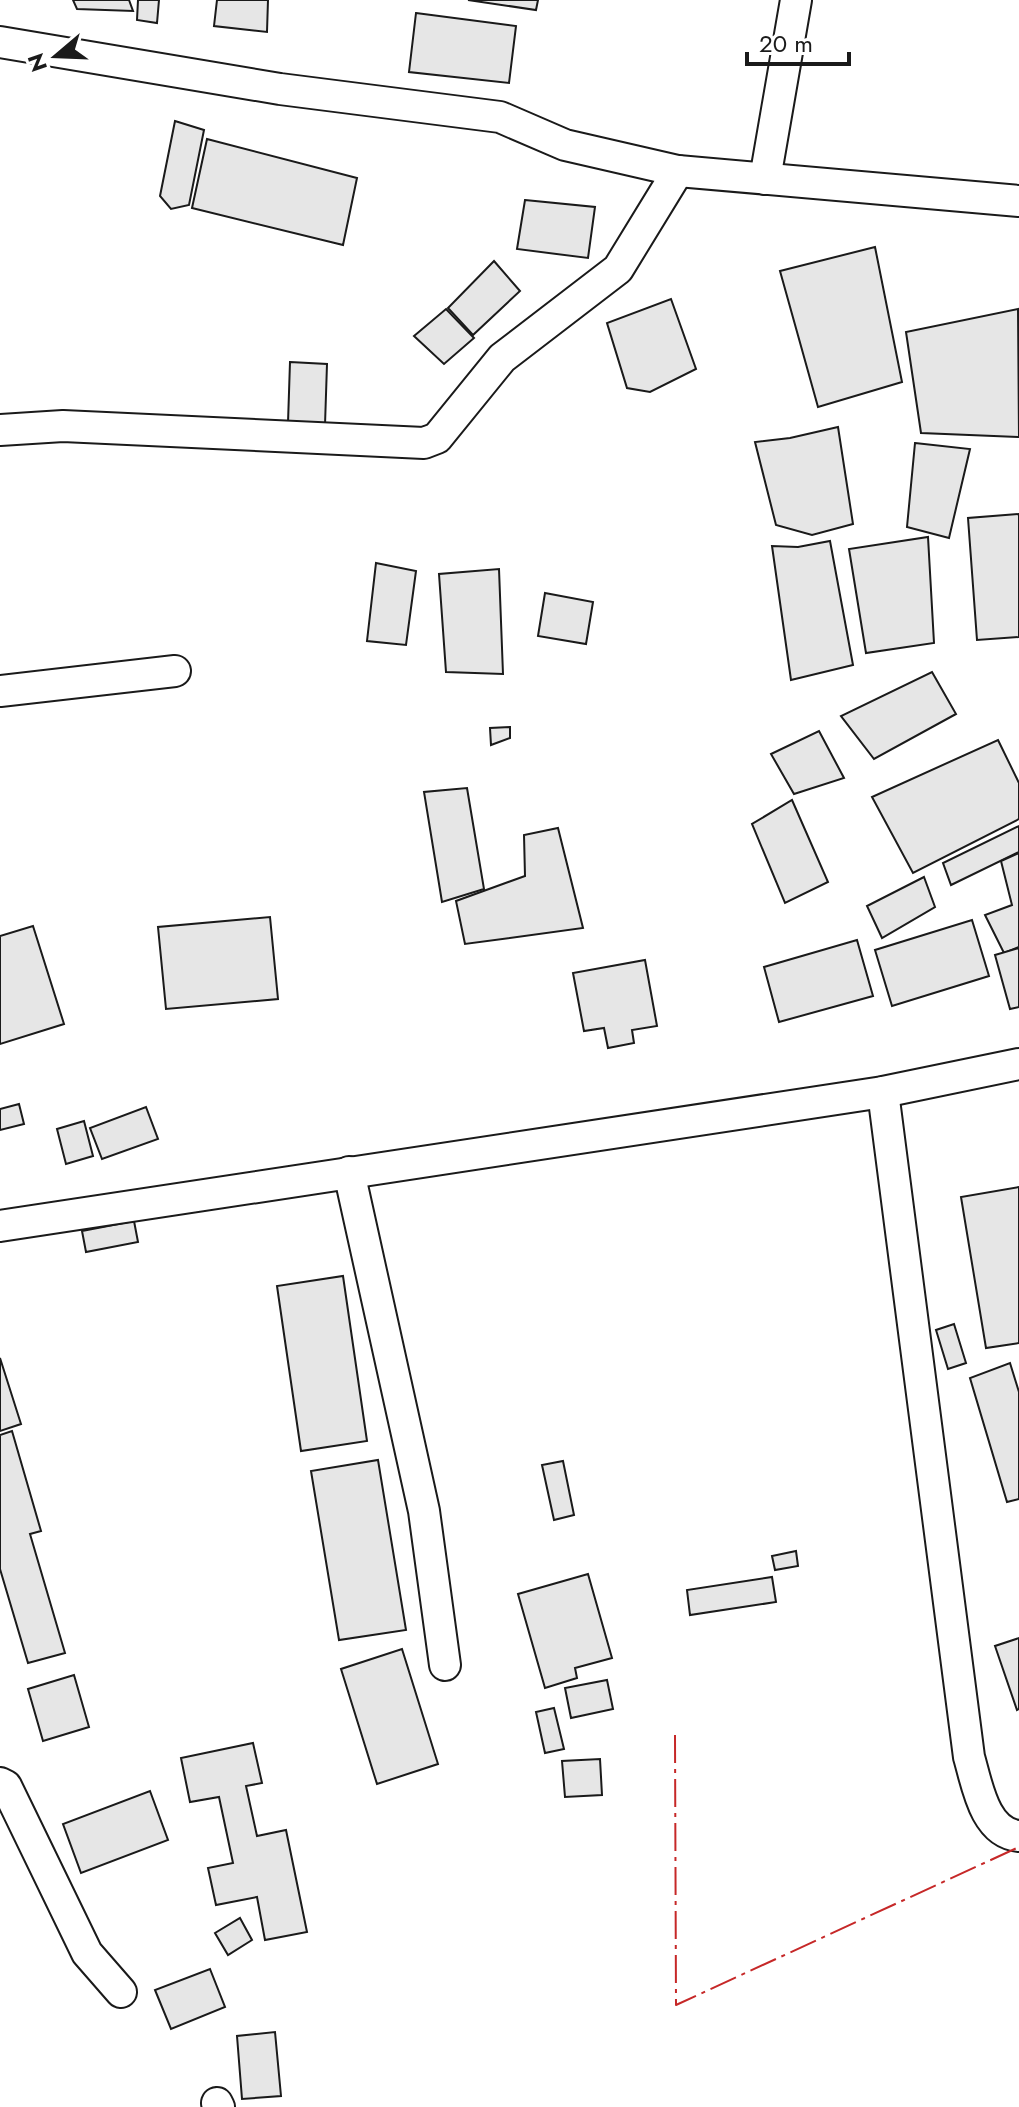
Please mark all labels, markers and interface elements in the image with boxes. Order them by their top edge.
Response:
north arrow [16,16,96,96]
scale bar [747,16,849,66]
text: 20 m [759,26,813,61]
text: N [19,49,55,76]

